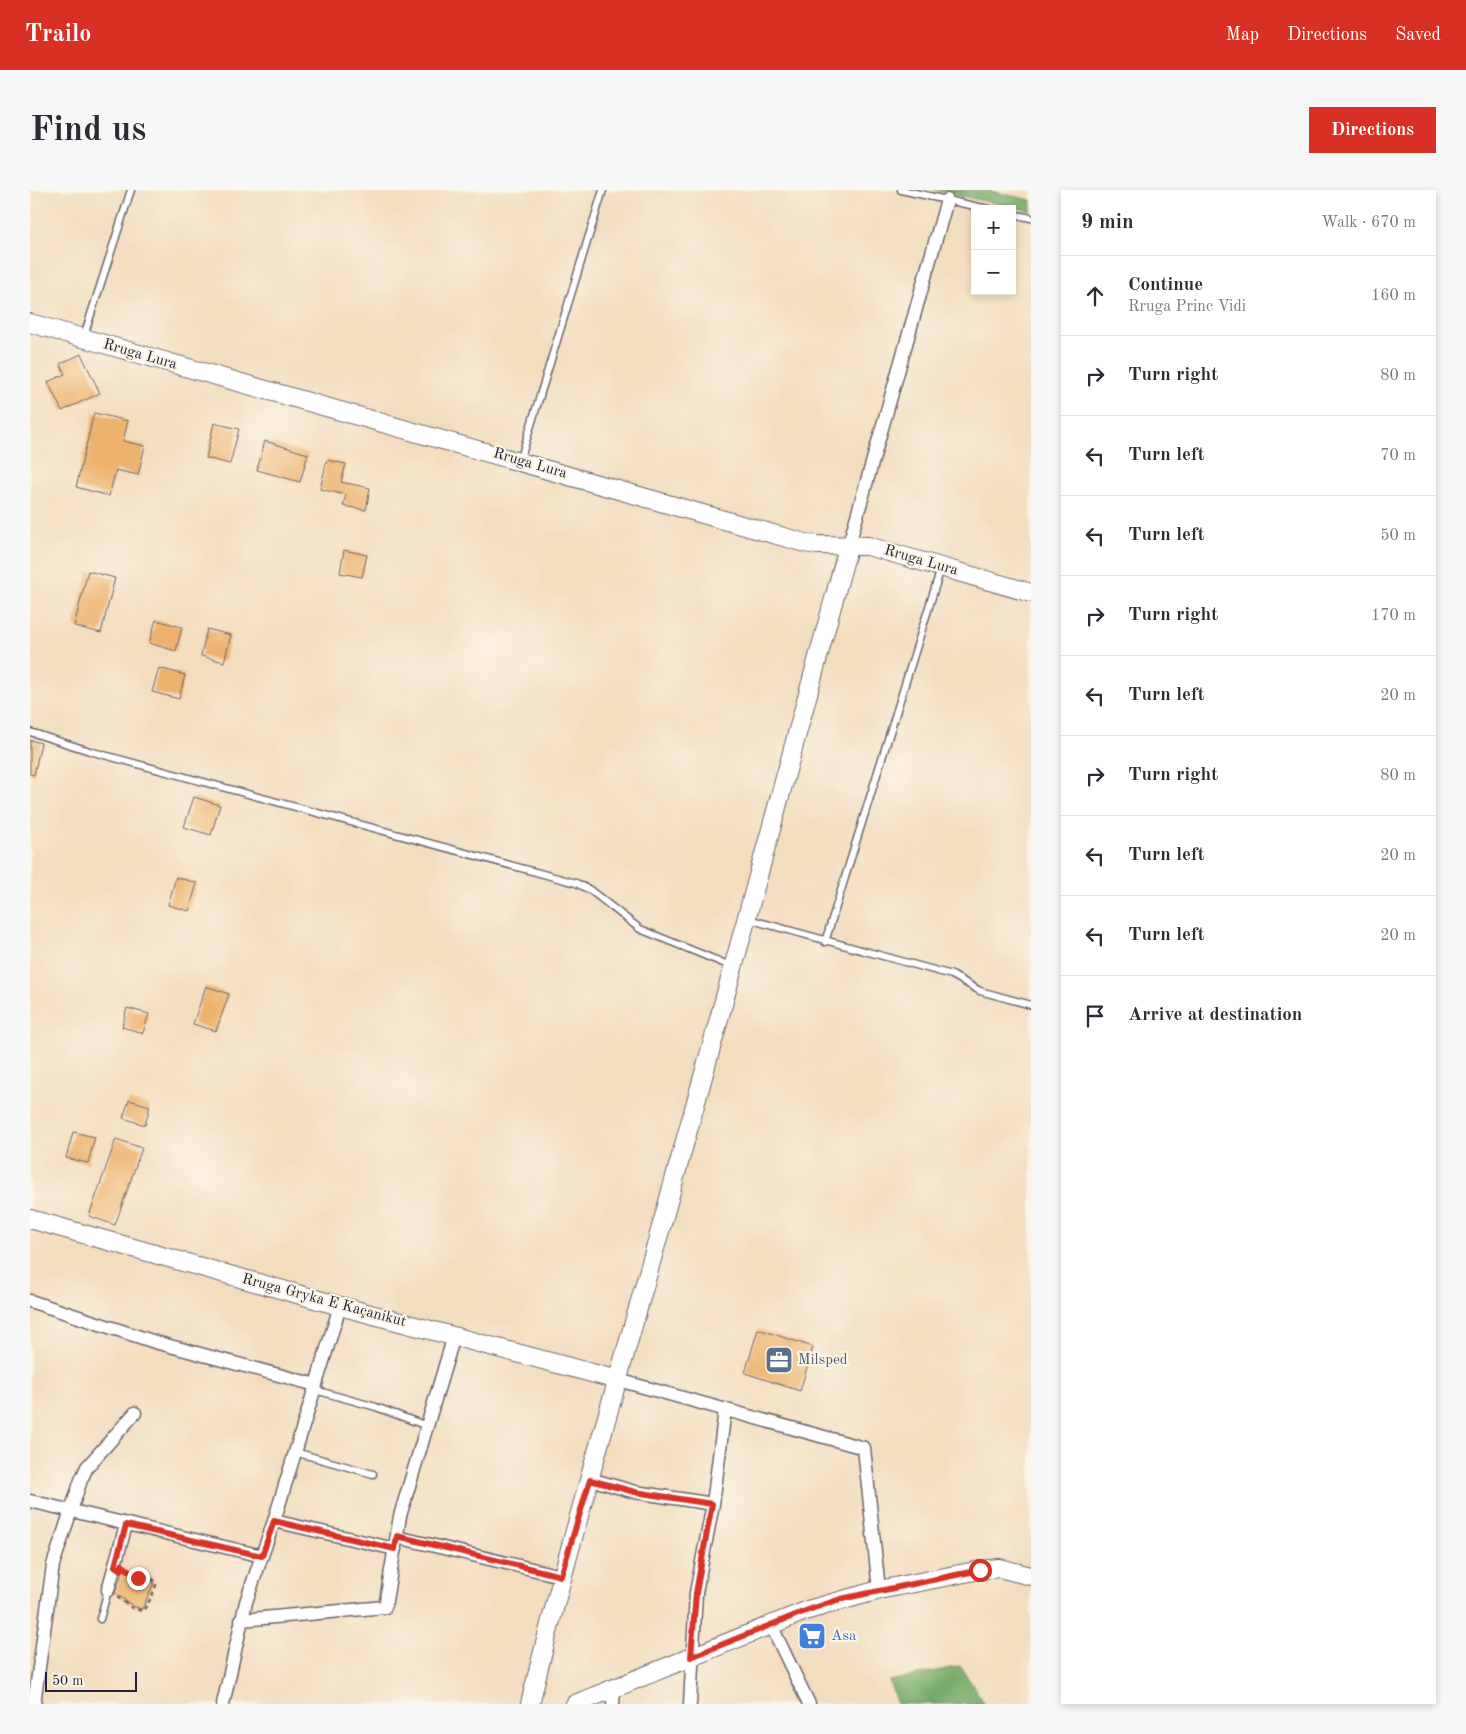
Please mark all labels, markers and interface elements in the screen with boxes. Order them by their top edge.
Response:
text: Trailo [25,23,91,47]
text: Map [1226,26,1259,44]
text: Directions [1287,26,1367,44]
text: Saved [1395,26,1441,44]
button: Directions [1309,107,1436,153]
text: Find us [30,113,146,148]
map controls [971,205,1016,295]
button: + [971,205,1016,250]
text: 9 min [1081,212,1134,233]
text: Walk · 670 m [1321,215,1416,231]
button: − [971,250,1016,295]
text: Continue [1128,276,1203,295]
icon: ahead [1081,282,1109,310]
text: 160 m [1371,288,1416,304]
text: Rruga Princ Vidi [1128,299,1246,315]
street label: Rruga Lura [101,337,179,373]
icon: right [1081,362,1109,390]
text: Turn right [1128,366,1218,385]
text: 80 m [1380,368,1416,384]
icon: left [1081,442,1109,470]
street label: Rruga Lura [491,446,569,482]
text: Turn left [1128,446,1205,465]
text: 70 m [1380,448,1416,464]
icon: left [1081,522,1109,550]
text: Turn left [1128,526,1205,545]
text: 50 m [1380,528,1416,544]
street label: Rruga Lura [882,543,960,579]
icon: right [1081,602,1109,630]
text: Turn right [1128,606,1218,625]
text: 170 m [1371,608,1416,624]
icon: left [1081,682,1109,710]
text: Turn left [1128,686,1205,705]
text: 20 m [1380,688,1416,704]
icon: right [1081,762,1109,790]
text: Turn right [1128,766,1218,785]
text: 80 m [1380,768,1416,784]
icon: left [1081,842,1109,870]
text: Turn left [1128,846,1205,865]
text: 20 m [1380,848,1416,864]
icon: left [1081,922,1109,950]
text: Turn left [1128,926,1205,945]
text: 20 m [1380,928,1416,944]
icon: arrive [1081,1002,1109,1030]
text: Arrive at destination [1128,1006,1302,1025]
street label: Rruga Gryka E Kaçanikut [240,1272,408,1330]
office icon: Milsped [764,1345,794,1375]
place label: Milsped [798,1353,848,1368]
route start [969,1559,992,1582]
route end [127,1567,150,1590]
supermarket icon: Asa [797,1621,827,1651]
place label: Asa [831,1629,857,1644]
scale bar [45,1669,138,1692]
text: 50 m [52,1674,83,1688]

